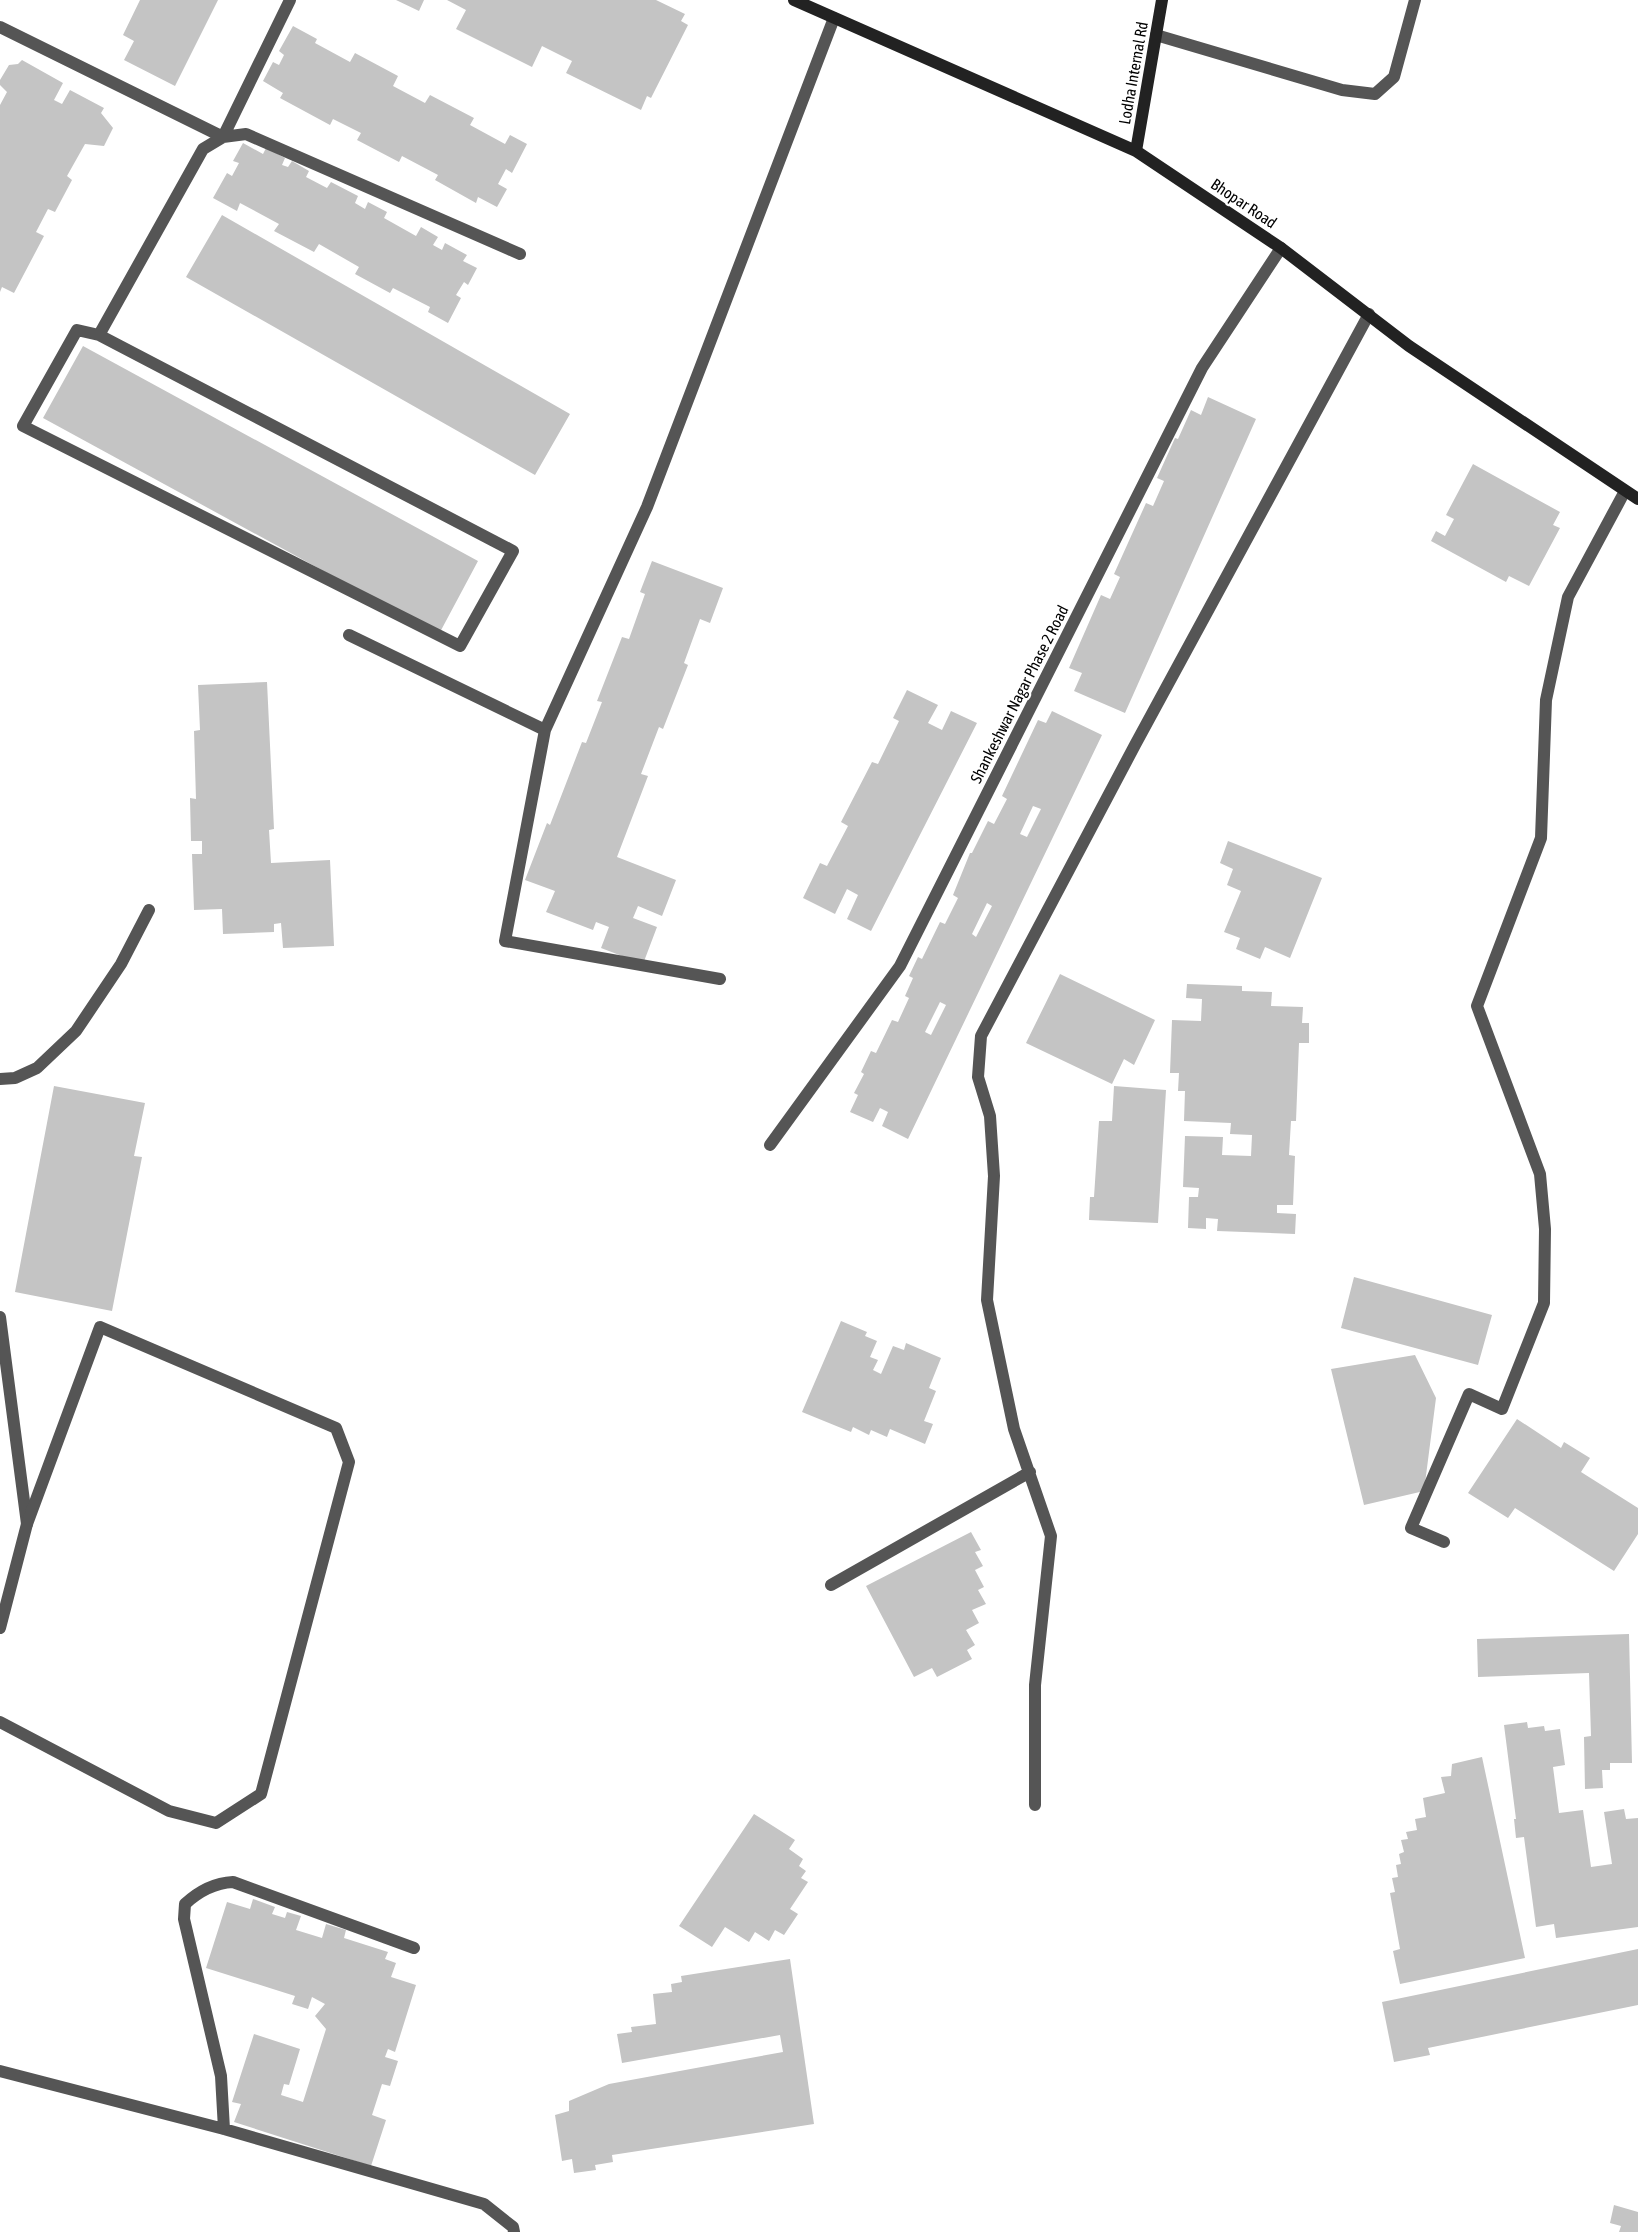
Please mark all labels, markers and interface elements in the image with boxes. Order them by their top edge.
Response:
street label: Lodha Internal Rd [1115,20,1151,126]
street label: Bhopar Road [1207,174,1280,232]
street label: Shankeshwar Nagar Phase 2 Road [966,602,1073,786]

